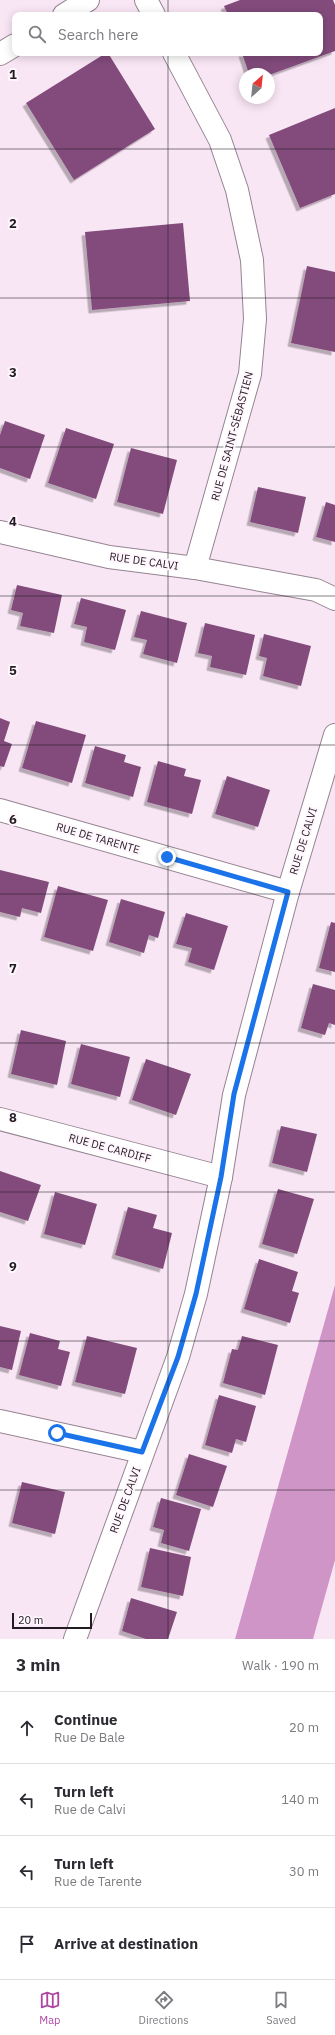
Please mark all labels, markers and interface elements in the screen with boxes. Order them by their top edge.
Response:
search box [12,12,323,56]
icon: search [26,23,48,45]
text: Search here [58,25,138,44]
text: 1 [9,66,17,83]
north arrow [239,68,275,104]
text: 2 [9,215,17,232]
text: 3 [9,364,17,381]
street label: RUE DE SAINT-SÉBASTIEN [208,370,256,502]
text: 4 [9,513,17,530]
street label: RUE DE CALVI [109,549,179,573]
text: 5 [9,662,17,679]
street label: RUE DE CALVI [286,806,320,876]
text: 6 [9,811,17,828]
street label: RUE DE TARENTE [55,819,141,857]
route end [158,848,176,866]
text: 7 [9,960,17,977]
text: 8 [9,1109,17,1126]
street label: RUE DE CARDIFF [67,1130,153,1166]
text: 9 [9,1258,17,1275]
route start [48,1424,66,1442]
street label: RUE DE CALVI [107,1465,143,1535]
scale bar [12,1611,92,1630]
text: 20 m [18,1613,43,1627]
text: 3 min [16,1654,60,1676]
text: Walk · 190 m [242,1657,319,1674]
text: Continue [54,1710,118,1729]
icon: ahead [16,1717,38,1739]
text: 20 m [289,1719,319,1736]
text: Rue De Bale [54,1729,125,1746]
text: Turn left [54,1782,114,1801]
icon: left [16,1789,38,1811]
text: 140 m [281,1791,319,1808]
text: Rue de Calvi [54,1801,126,1818]
text: Turn left [54,1854,114,1873]
icon: left [16,1861,38,1883]
text: 30 m [289,1863,319,1880]
text: Rue de Tarente [54,1873,142,1890]
icon: arrive [16,1933,38,1955]
text: Arrive at destination [54,1934,198,1953]
tab: Map [39,1989,61,2027]
tab: Directions [139,1989,189,2027]
tab: Saved [266,1989,296,2027]

